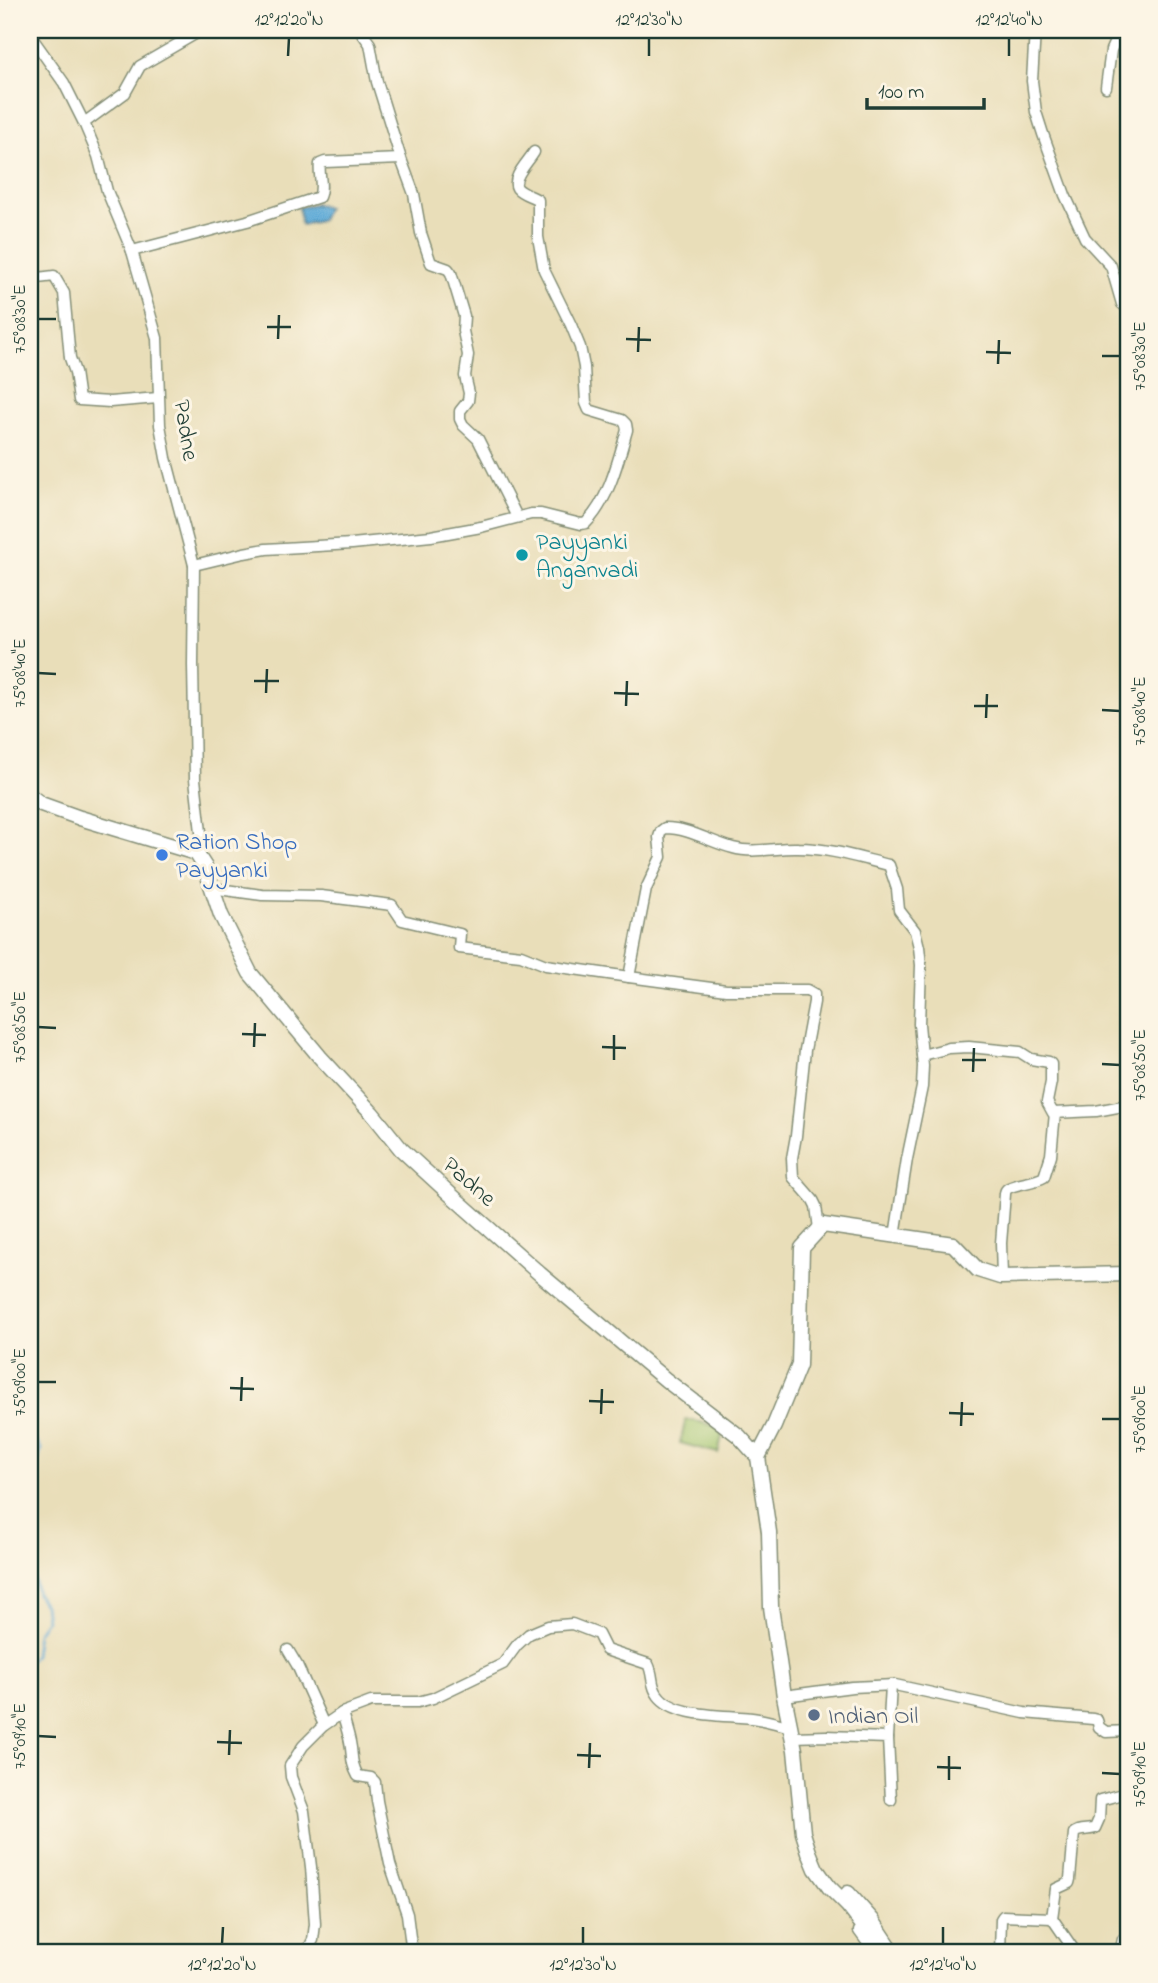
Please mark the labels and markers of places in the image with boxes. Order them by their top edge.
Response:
place label: Payyanki Anganvadi [536,526,638,589]
marker: Payyanki Anganvadi [514,547,530,563]
place label: Ration Shop Payyanki [176,826,297,890]
marker: Ration Shop Payyanki [154,847,170,863]
place label: Indian Oil [828,1700,918,1735]
marker: Indian Oil [806,1707,822,1723]

